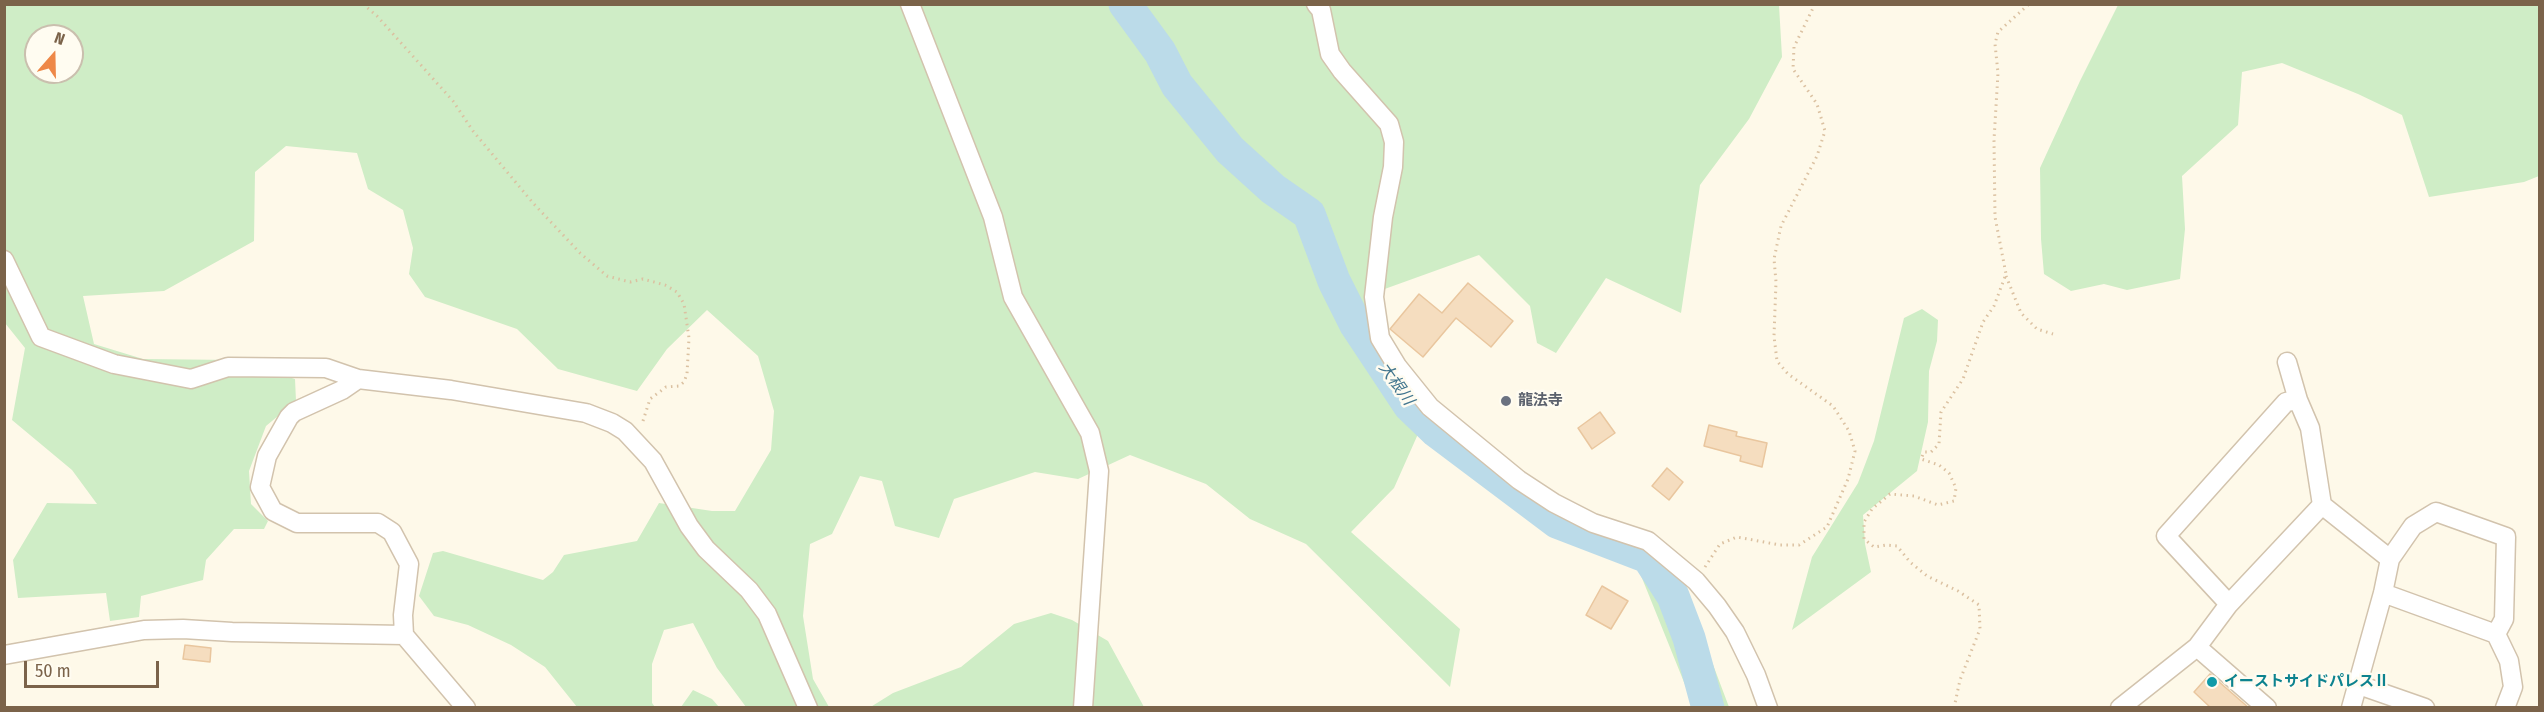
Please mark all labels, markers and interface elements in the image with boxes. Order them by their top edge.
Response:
north arrow [24,24,84,84]
text: N [52,28,67,49]
water label: 大根川 [1374,359,1418,409]
place label: 龍法寺 [1518,392,1563,410]
marker: 龍法寺 [1499,394,1513,408]
scale bar [27,649,162,687]
text: 50 m [35,660,71,682]
place label: イーストサイドパレスⅡ [2224,673,2389,691]
marker: イーストサイドパレスⅡ [2205,675,2219,689]

